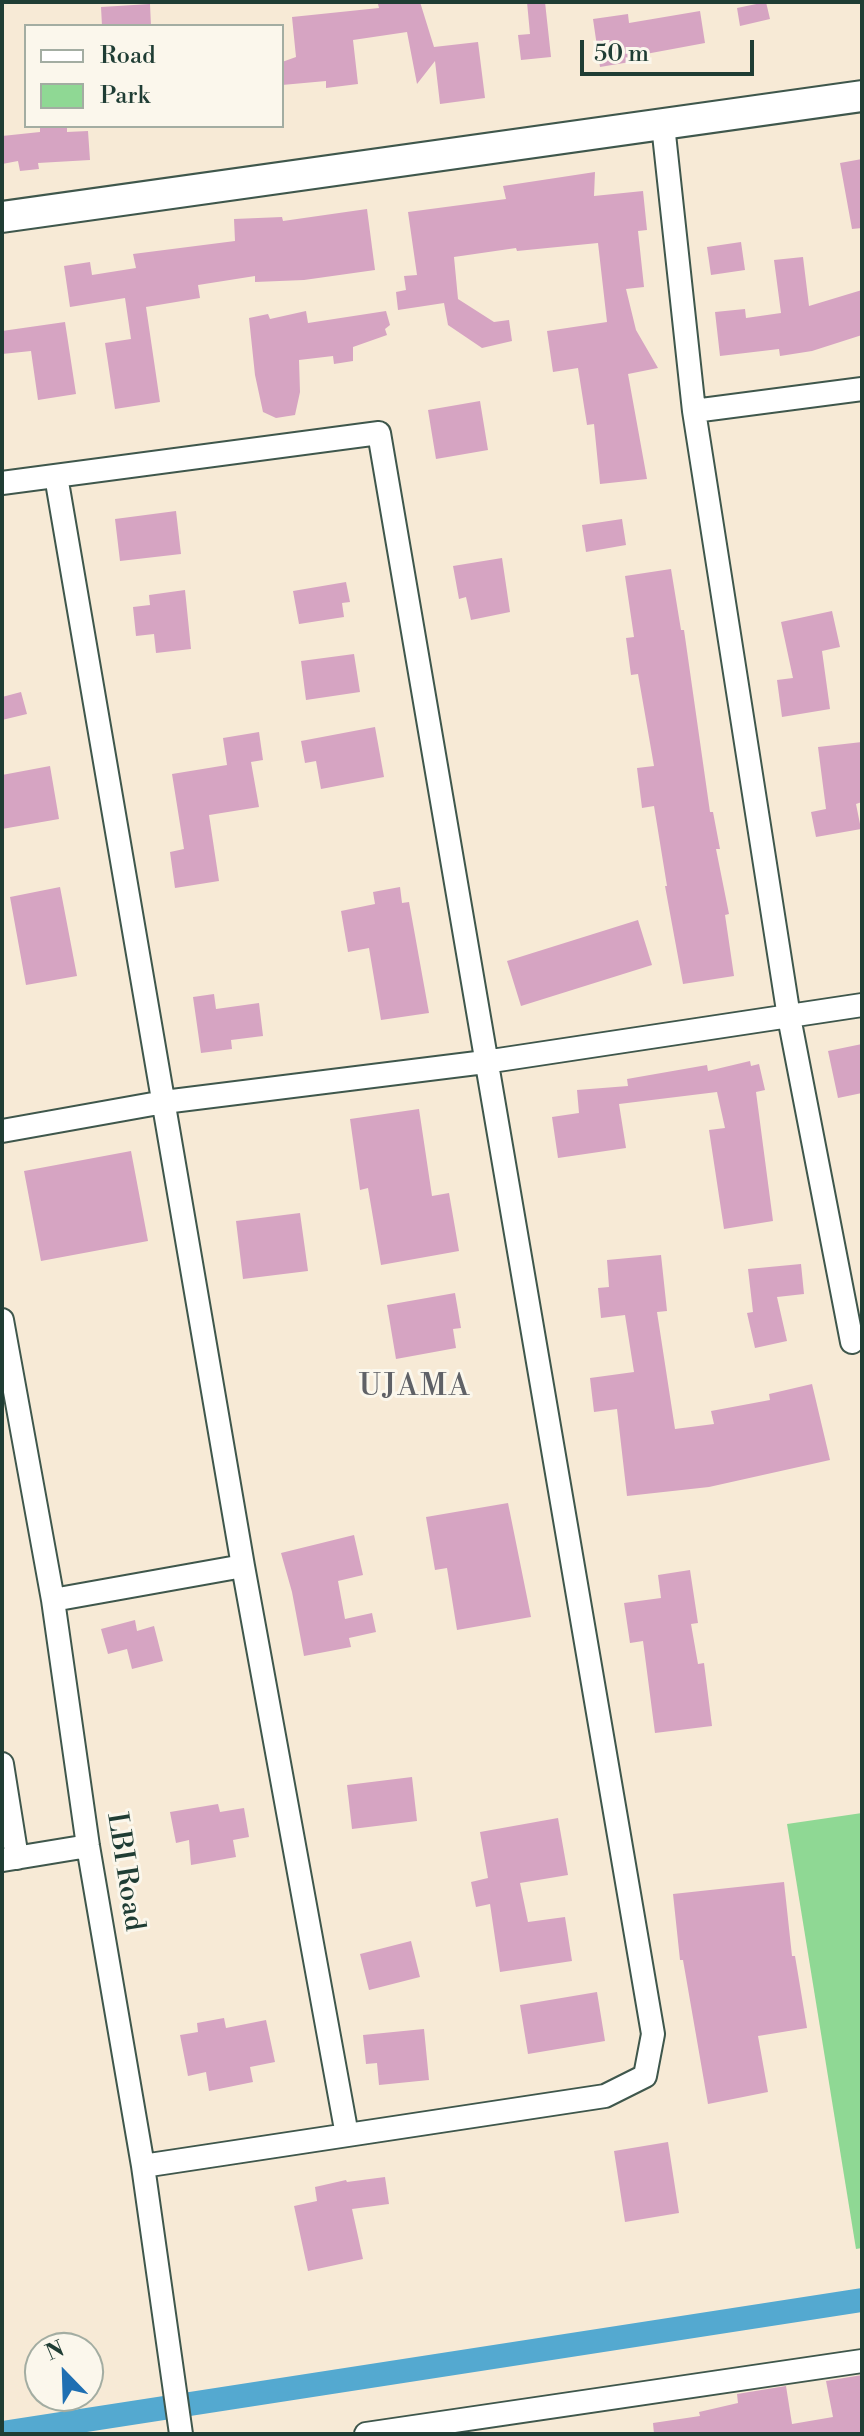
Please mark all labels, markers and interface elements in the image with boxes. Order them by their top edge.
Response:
legend [24,24,284,128]
scale bar [584,24,758,74]
text: 50 m [594,39,649,69]
text: Road [100,41,156,71]
text: Park [100,81,150,111]
district label: UJAMA [359,1370,471,1406]
street label: LBI Road [98,1810,150,1934]
north arrow [24,2332,104,2412]
text: N [42,2335,68,2367]

